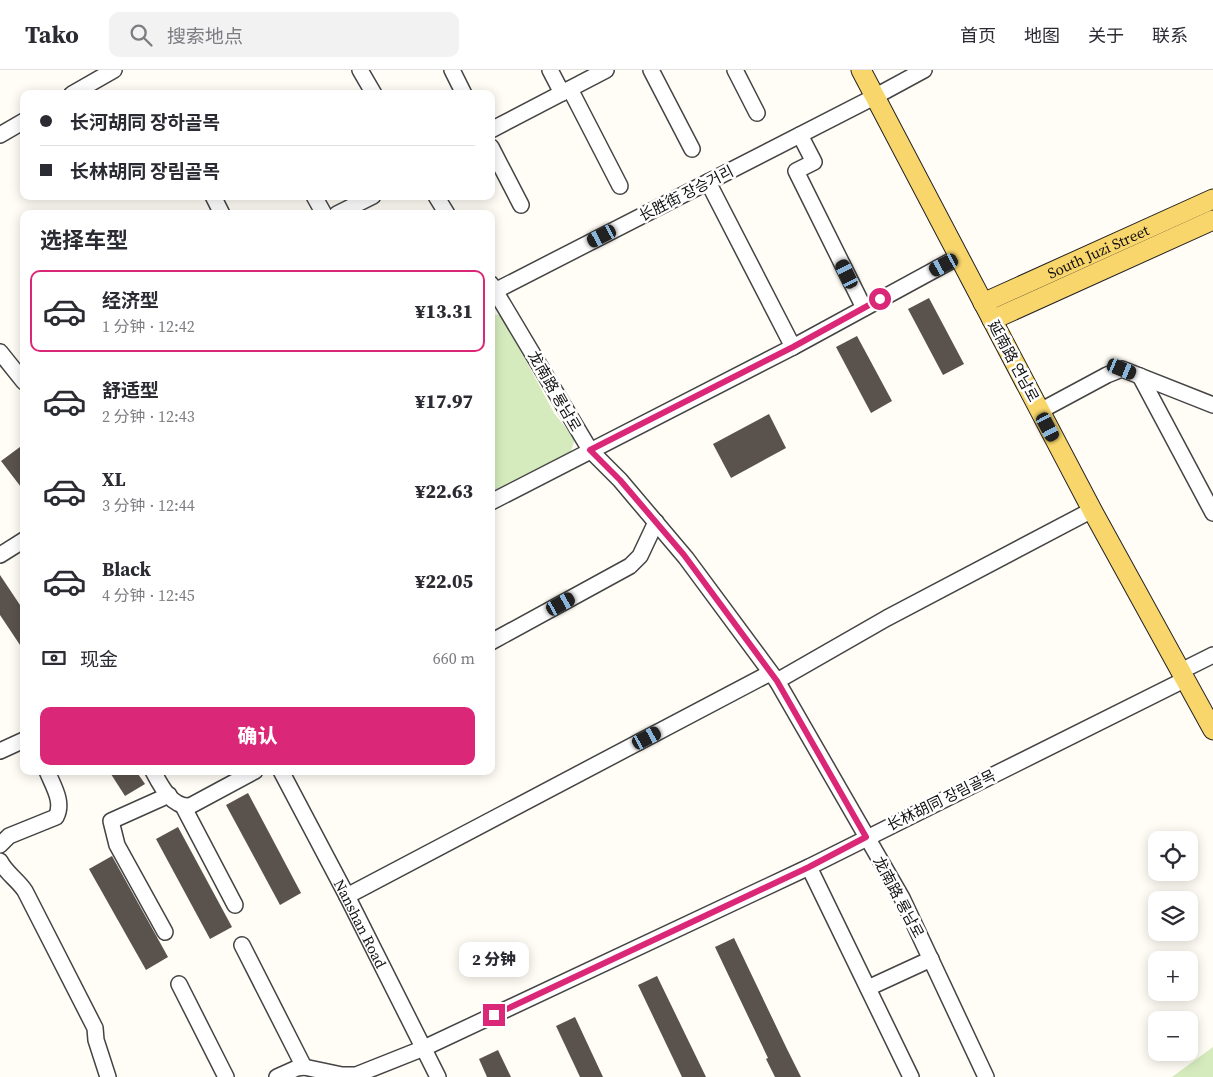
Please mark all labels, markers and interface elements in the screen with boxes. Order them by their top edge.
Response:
search box [109,12,459,57]
text: Tako [25,18,79,51]
icon: search [127,21,155,49]
text: 搜索地点 [167,23,243,49]
text: 首页 [960,23,996,48]
text: 地图 [1024,23,1060,48]
text: 关于 [1088,23,1124,48]
text: 联系 [1152,23,1188,48]
text: 长河胡同 장하골목 [70,109,220,135]
text: 长林胡同 장림골목 [70,158,220,184]
street label: 长胜街 장승거리 [635,160,737,226]
street label: South Juzi Street [1044,219,1152,283]
car [585,223,618,249]
text: 选择车型 [40,225,128,255]
car [927,251,960,279]
car [833,257,860,291]
text: 经济型 [102,287,159,313]
route start [869,288,891,310]
icon: car [42,289,87,334]
text: ¥13.31 [415,298,473,324]
text: 1 分钟 · 12:42 [102,315,195,337]
street label: 延南路 연남로 [984,316,1044,406]
street label: 龙南路 룡남로 [523,347,587,435]
car [1105,356,1138,382]
text: 舒适型 [102,377,159,403]
icon: car [42,379,87,424]
text: ¥17.97 [415,388,473,414]
text: 2 分钟 · 12:43 [102,405,195,427]
car [1034,410,1061,444]
text: XL [102,466,125,492]
icon: car [42,469,87,514]
text: ¥22.63 [415,478,473,504]
text: 3 分钟 · 12:44 [102,494,195,516]
text: Black [102,556,151,582]
icon: car [42,559,87,604]
text: ¥22.05 [415,568,473,594]
text: 4 分钟 · 12:45 [102,584,195,606]
car [544,590,577,618]
icon: cash [40,644,68,672]
text: 现金 [80,646,118,672]
text: 660 m [433,647,475,669]
button: 确认 [40,707,475,765]
car [630,724,663,752]
street label: 长林胡同 장림골목 [883,765,999,835]
map controls [1148,831,1198,1061]
button: locate [1148,831,1198,881]
street label: 龙南路 룡남로 [869,852,929,942]
street label: Nanshan Road [329,875,392,972]
button: layers [1148,891,1198,941]
callout: 2 分钟 [459,942,529,978]
text: 2 分钟 [472,948,516,970]
button: + [1148,951,1198,1001]
route end [483,1004,505,1026]
button: − [1148,1011,1198,1061]

